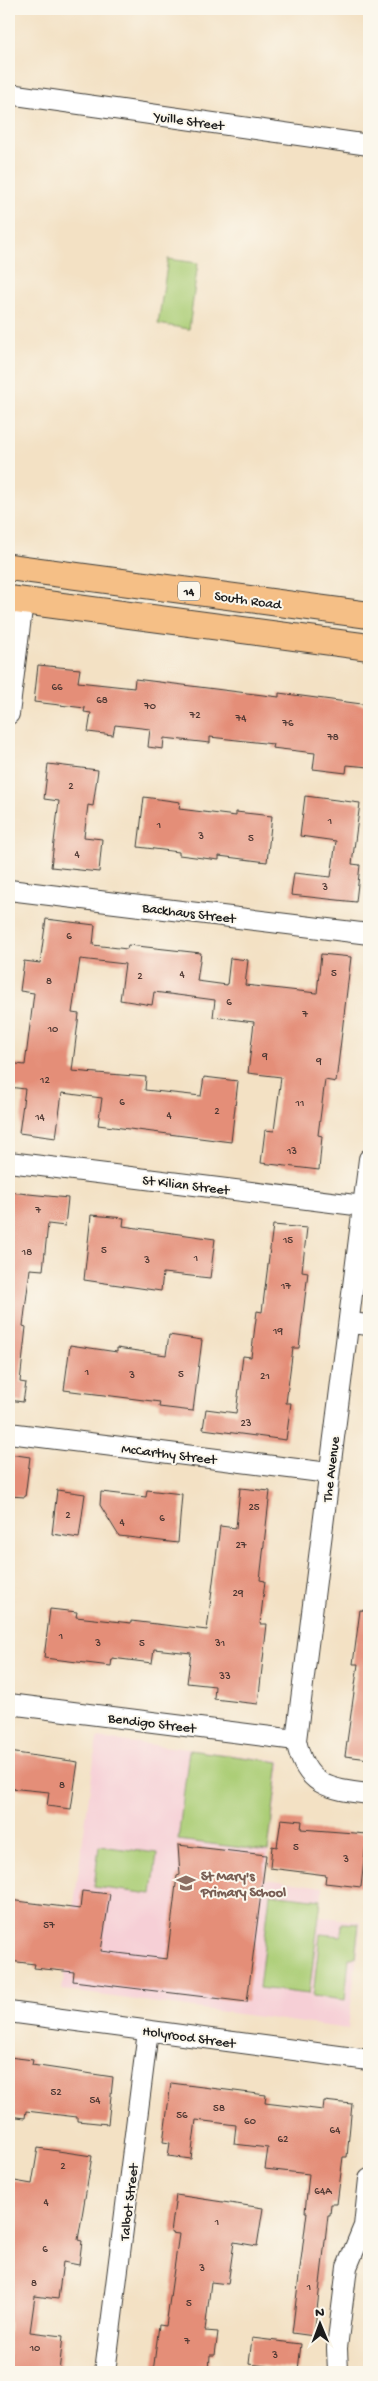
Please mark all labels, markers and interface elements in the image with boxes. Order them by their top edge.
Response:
street label: Yuille Street [151,109,226,136]
road number: 14 [178,582,200,600]
street label: South Road [213,588,284,615]
house number: 66 [51,682,63,694]
house number: 68 [96,695,108,707]
house number: 70 [143,701,156,713]
house number: 72 [188,710,201,722]
house number: 74 [235,713,247,725]
house number: 76 [281,718,294,730]
house number: 78 [326,732,339,744]
house number: 2 [68,781,74,793]
house number: 1 [327,816,332,828]
house number: 1 [156,820,161,832]
house number: 3 [197,831,204,843]
house number: 5 [248,833,254,845]
house number: 4 [74,849,80,861]
house number: 3 [321,882,328,894]
street label: Backhaus Street [140,900,237,929]
house number: 6 [66,931,72,943]
house number: 5 [331,968,337,980]
house number: 4 [179,969,185,981]
house number: 2 [137,971,143,983]
house number: 8 [46,976,52,988]
house number: 6 [226,997,232,1009]
house number: 7 [301,1009,308,1021]
house number: 10 [47,1024,58,1036]
house number: 9 [261,1051,268,1063]
house number: 9 [315,1056,322,1068]
house number: 12 [39,1075,51,1087]
house number: 6 [119,1097,125,1109]
house number: 11 [295,1098,304,1110]
house number: 2 [214,1106,220,1118]
house number: 4 [166,1110,172,1122]
house number: 14 [34,1112,46,1124]
house number: 13 [286,1146,297,1158]
street label: St Kilian Street [141,1173,231,1200]
house number: 7 [34,1205,41,1217]
house number: 15 [282,1235,293,1247]
house number: 5 [101,1245,107,1257]
house number: 18 [21,1247,32,1259]
house number: 1 [193,1253,198,1265]
house number: 3 [143,1255,150,1267]
house number: 17 [280,1281,291,1293]
house number: 19 [272,1326,283,1338]
house number: 1 [84,1367,89,1379]
house number: 5 [178,1369,184,1381]
house number: 3 [128,1370,135,1382]
house number: 21 [260,1371,270,1383]
house number: 23 [240,1418,252,1430]
street label: The Avenue [320,1435,345,1504]
street label: McCarthy Street [120,1441,218,1470]
house number: 25 [248,1502,260,1514]
house number: 2 [65,1510,71,1522]
house number: 6 [159,1513,165,1525]
house number: 4 [119,1517,125,1529]
house number: 27 [235,1540,247,1552]
house number: 29 [233,1588,244,1600]
house number: 1 [58,1631,63,1643]
house number: 3 [94,1638,101,1650]
house number: 5 [139,1638,145,1650]
house number: 31 [214,1638,225,1650]
house number: 33 [218,1671,231,1683]
street label: Bendigo Street [106,1711,198,1738]
house number: 8 [59,1780,65,1792]
house number: 5 [293,1842,299,1854]
house number: 3 [342,1854,349,1866]
place label: St Mary's Primary School [200,1869,286,1902]
school or university icon: St Mary's Primary School [175,1872,197,1894]
house number: 57 [43,1920,55,1932]
street label: Holyrood Street [141,2024,237,2054]
house number: 52 [50,2087,62,2099]
house number: 54 [90,2095,101,2107]
house number: 58 [213,2103,225,2115]
house number: 56 [176,2110,188,2122]
house number: 60 [244,2116,256,2128]
house number: 64 [330,2125,341,2137]
house number: 62 [278,2134,289,2146]
house number: 2 [60,2161,66,2173]
street label: Talbot Street [117,2162,144,2243]
house number: 64A [314,2186,332,2198]
house number: 4 [43,2197,49,2209]
house number: 1 [214,2217,219,2229]
house number: 6 [42,2244,48,2256]
house number: 3 [198,2263,205,2275]
house number: 8 [31,2278,37,2290]
house number: 1 [306,2282,311,2294]
house number: 5 [186,2298,192,2310]
north arrow [296,2298,346,2348]
text: N [315,2305,325,2322]
house number: 7 [183,2336,190,2348]
house number: 10 [29,2343,40,2355]
house number: 3 [271,2350,278,2362]

